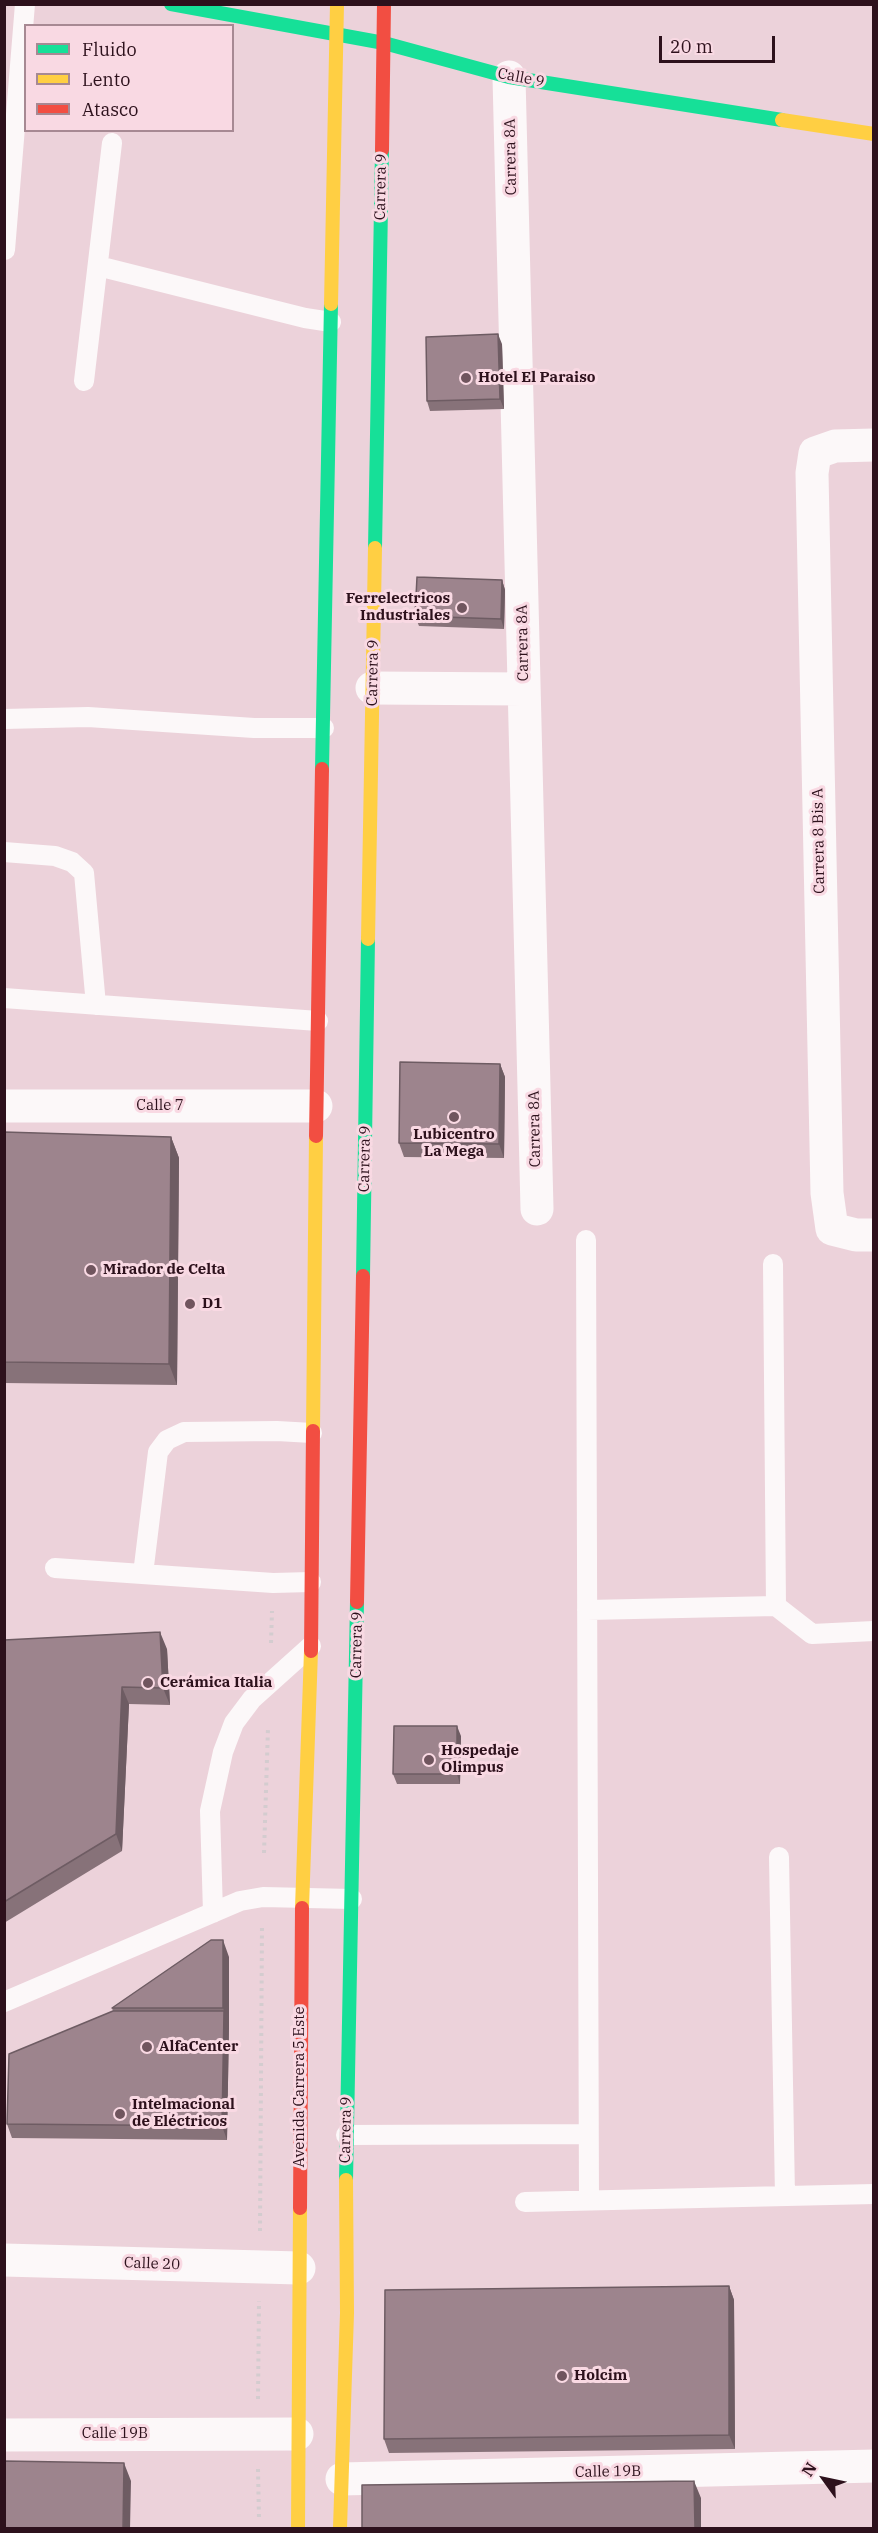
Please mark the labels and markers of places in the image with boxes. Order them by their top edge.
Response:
place label: Hotel El Paraiso [478,369,595,387]
marker: Hotel El Paraiso [459,371,473,385]
place label: Ferrelectricos Industriales [346,590,450,625]
marker: Ferrelectricos Industriales [455,601,469,615]
marker: Lubicentro La Mega [447,1110,461,1124]
place label: Lubicentro La Mega [413,1126,495,1161]
place label: Mirador de Celta [103,1261,225,1279]
marker: Mirador de Celta [84,1263,98,1277]
place label: D1 [202,1295,222,1313]
marker: D1 [183,1297,197,1311]
place label: Cerámica Italia [160,1674,272,1692]
marker: Cerámica Italia [141,1676,155,1690]
place label: Hospedaje Olimpus [441,1742,519,1777]
marker: Hospedaje Olimpus [422,1753,436,1767]
place label: AlfaCenter [159,2038,238,2056]
marker: AlfaCenter [140,2040,154,2054]
place label: Intelmacional de Eléctricos [132,2096,235,2131]
marker: Intelmacional de Eléctricos [113,2107,127,2121]
place label: Holcim [574,2367,627,2385]
marker: Holcim [555,2369,569,2383]

